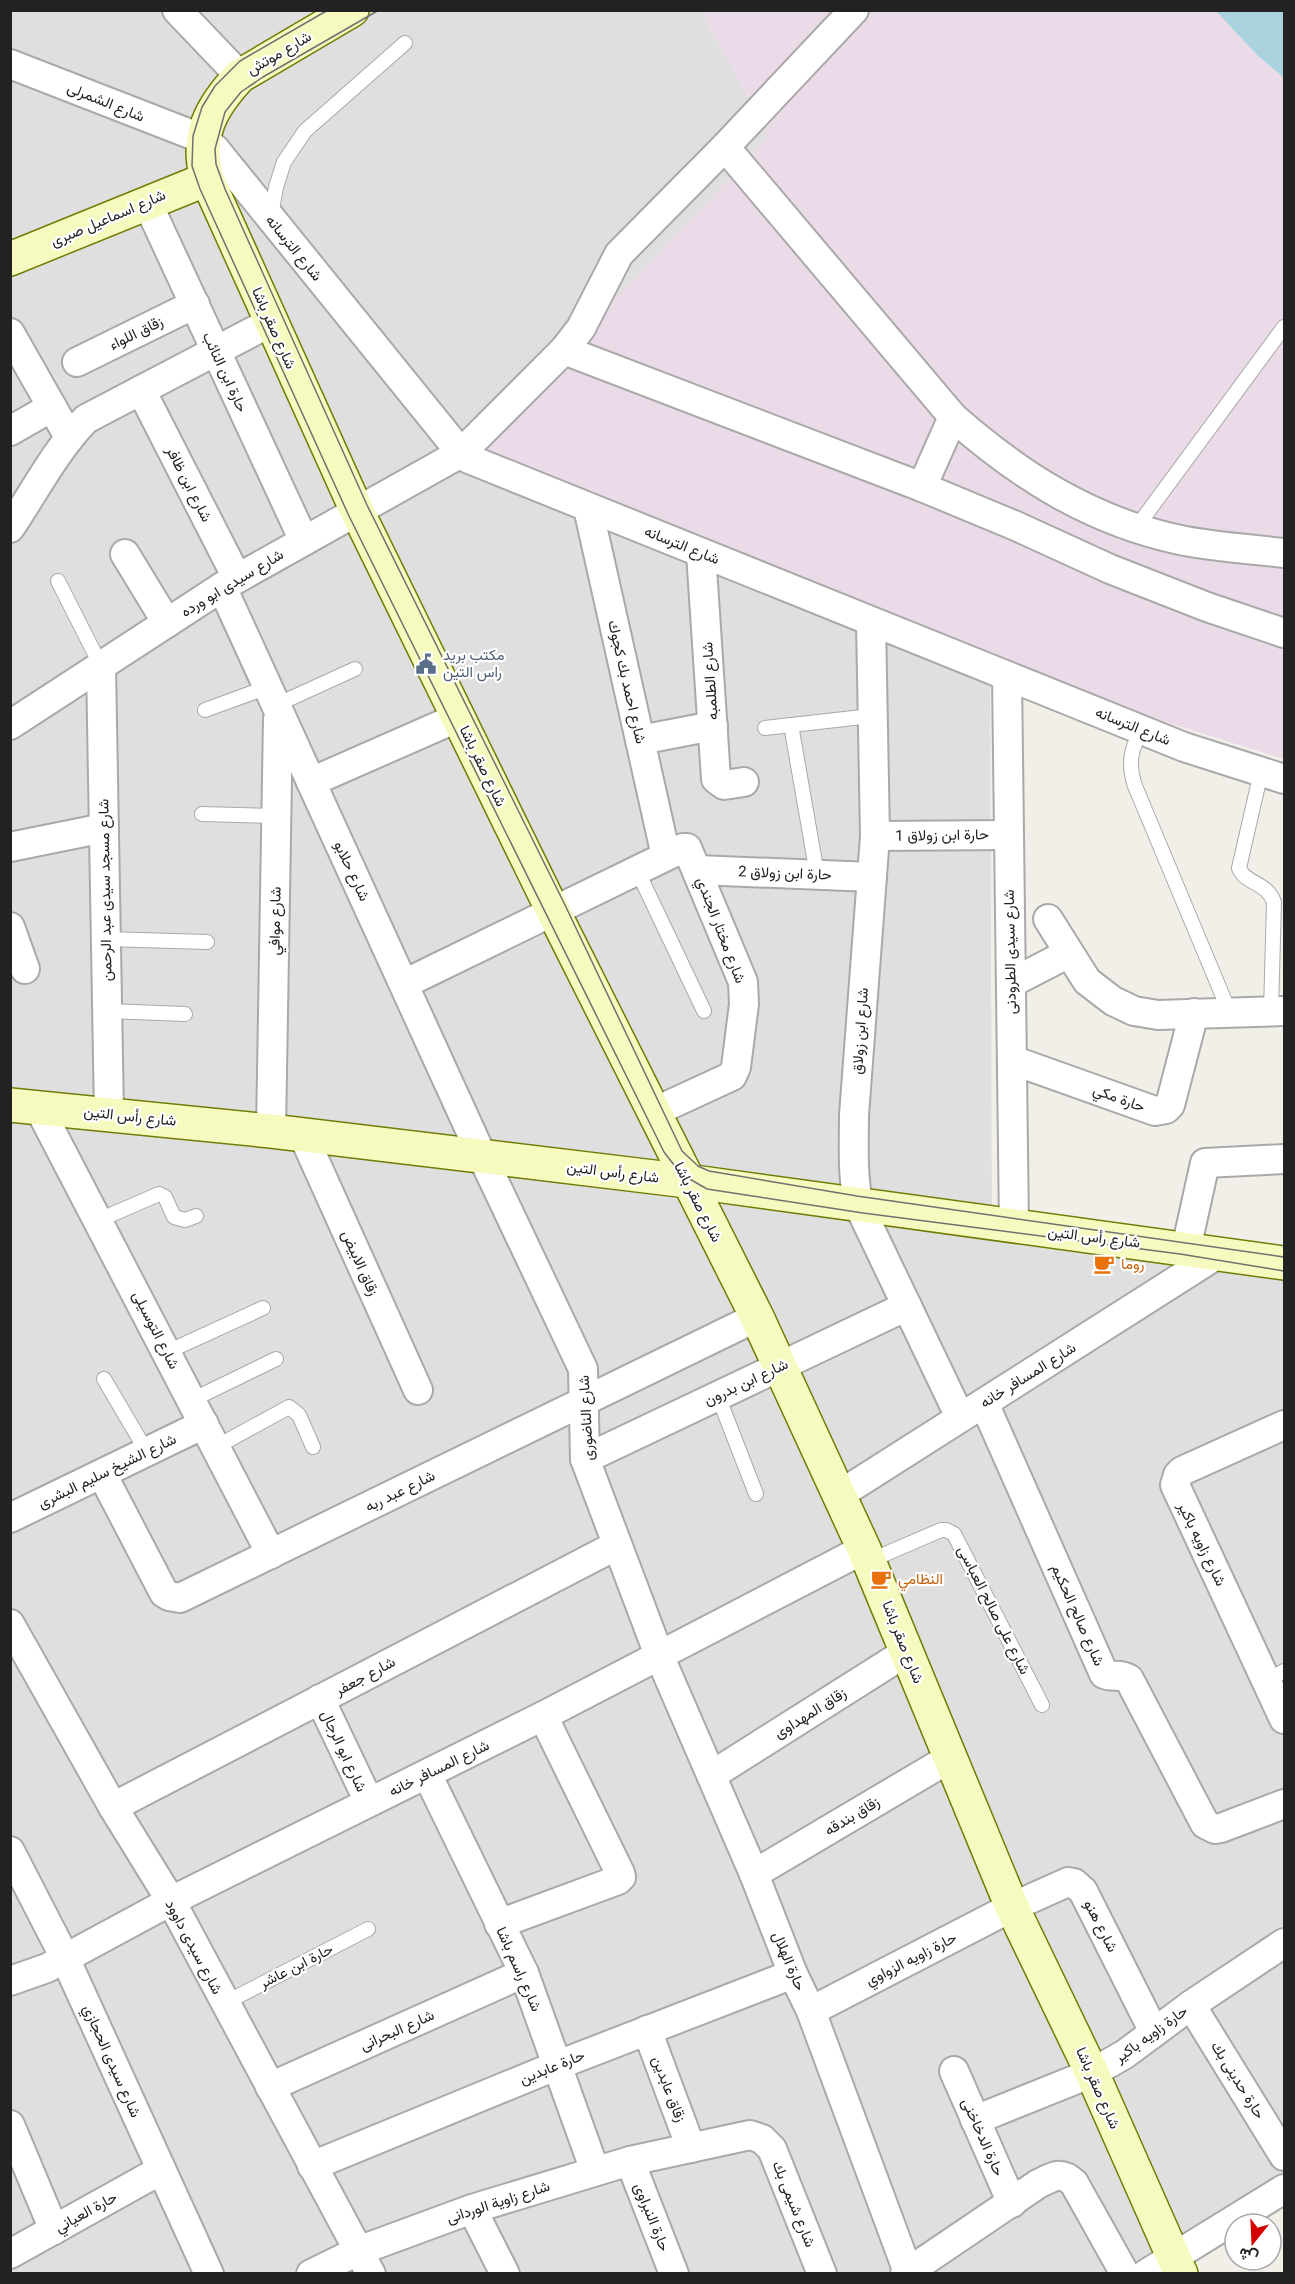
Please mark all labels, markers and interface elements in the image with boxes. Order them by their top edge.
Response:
street label: شارع موتش [243,27,316,80]
street label: شارع الشمرلى [64,78,147,128]
street label: شارع اسماعيل صبرى [48,186,169,252]
street label: شارع الترسانه [260,211,326,286]
street label: شارع صقر باشا [246,284,300,373]
street label: زقاق اللواء [106,312,166,354]
street label: حارة ابن النائب [198,329,251,415]
street label: شارع ابن ظافر [160,442,216,526]
street label: شارع الترسانه [641,522,722,570]
street label: شارع سيدى ابو ورده [177,545,288,622]
street label: شارع احمد بك كجوك [602,618,650,746]
street label: شارع الطلمبه [698,641,724,721]
place label: مكتب بريد راس التين [443,646,505,682]
public building icon: مكتب بريد راس التين [414,652,438,676]
street label: شارع الترسانه [1092,703,1173,751]
street label: شارع صقر باشا [454,723,510,810]
street label: شارع مسجد سيدى عبد الرحمن [94,798,118,981]
street label: حارة ابن زولاق 1 [895,825,989,846]
street label: شارع حلابو [328,838,374,905]
street label: حارة ابن زولاق 2 [738,862,832,885]
street label: شارع مختار الجندي [689,874,750,987]
street label: شارع موافي [265,886,289,956]
street label: شارع سيدى الطرودنى [1000,889,1022,1015]
street label: شارع ابن زولاق [848,987,874,1075]
street label: حارة مكي [1089,1080,1147,1119]
street label: شارع رأس التين [83,1102,177,1132]
street label: شارع رأس التين [566,1157,660,1189]
street label: شارع صقر باشا [668,1159,726,1246]
street label: شارع رأس التين [1047,1222,1141,1254]
street label: زقاق الابيض [337,1227,382,1299]
cafe icon: روما [1092,1252,1116,1276]
place label: روما [1121,1255,1145,1273]
street label: شارع التوسيلى [127,1288,184,1373]
street label: شارع المسافر خانه [977,1338,1080,1413]
street label: شارع ابن بدرون [701,1355,792,1411]
street label: شارع الناضورى [575,1375,599,1461]
street label: شارع الشيخ سليم البشرى [35,1430,180,1514]
street label: شارع عبد ربه [362,1466,439,1517]
street label: شارع زاويه باكير [1172,1498,1230,1590]
street label: شارع على صالح العباسى [952,1543,1034,1678]
street label: شارع صالح الحكيم [1046,1561,1109,1670]
cafe icon: النظامي [869,1567,893,1591]
place label: النظامي [898,1570,943,1592]
street label: شارع صقر باشا [876,1598,928,1687]
street label: شارع جعفر [331,1653,399,1702]
street label: زقاق المهداوى [771,1684,850,1743]
street label: شارع ابو الرجال [315,1707,371,1796]
street label: شارع المسافر خانه [386,1736,493,1802]
street label: زقاق بندقه [821,1793,883,1839]
street label: شارع سيدى داوود [160,1897,227,1998]
street label: شارع هنو [1078,1897,1122,1956]
street label: شارع راسم باشا [491,1924,546,2015]
street label: حارة زاويه الزواوي [862,1928,961,1993]
street label: حارة الهلال [768,1929,810,1993]
street label: حارة ابن عاشر [255,1940,336,1994]
street label: حارة زاويه باكير [1110,2001,1191,2067]
street label: شارع سيدى الحجازي [75,2002,145,2122]
street label: شارع البحرانى [357,2006,438,2056]
street label: حارة حدينى بك [1206,2038,1269,2123]
street label: شارع صقر باشا [1070,2044,1124,2133]
street label: حارة عابدين [517,2046,588,2089]
street label: زقاق عابدين [647,2053,690,2125]
street label: حارة الدخاخنى [957,2095,1008,2179]
street label: شارع شيمى بك [767,2158,820,2251]
street label: شارع زاوية الوردانى [444,2177,553,2229]
street label: حارة النبراوى [629,2180,674,2254]
street label: حارة العياني [52,2188,122,2240]
north arrow [1223,2212,1283,2272]
text: ش [1236,2244,1261,2268]

